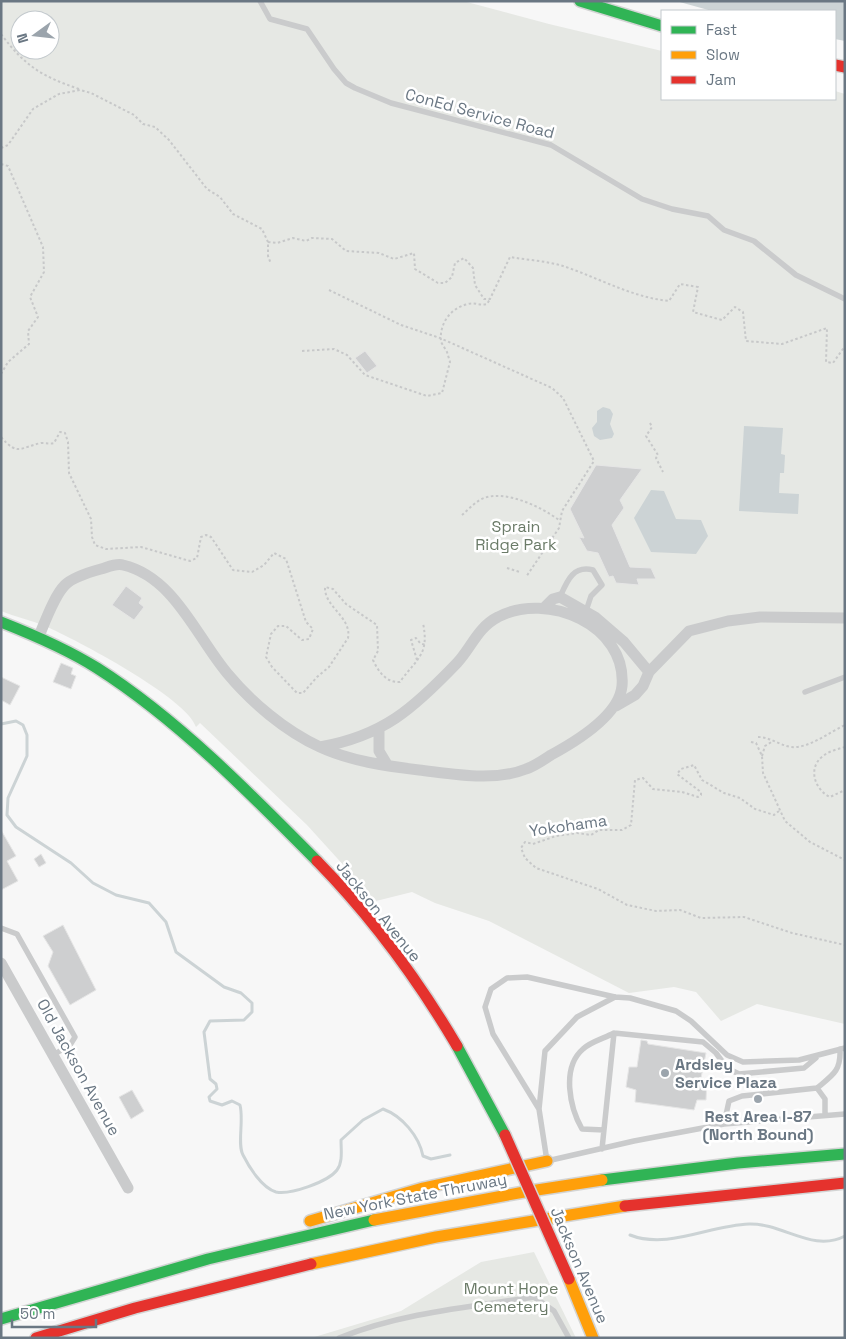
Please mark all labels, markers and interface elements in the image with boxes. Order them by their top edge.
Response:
north arrow [10,10,60,60]
legend [661,10,836,100]
text: Fast [706,20,737,39]
text: N [13,31,32,45]
text: Slow [706,45,740,64]
text: Jam [706,70,736,89]
street label: ConEd Service Road [403,83,557,144]
park label: Sprain Ridge Park [475,516,557,555]
street label: Yokohama [528,810,608,841]
street label: Jackson Avenue [331,856,426,966]
street label: Old Jackson Avenue [32,995,125,1140]
place label: Ardsley Service Plaza [675,1054,777,1093]
marker: Ardsley Service Plaza [659,1067,671,1079]
marker: Rest Area I-87 (North Bound) [752,1093,764,1105]
place label: Rest Area I-87 (North Bound) [702,1106,814,1145]
street label: New York State Thruway [322,1168,509,1225]
street label: Jackson Avenue [546,1204,614,1327]
park label: Mount Hope Cemetery [464,1278,558,1317]
scale bar [12,1296,96,1328]
text: 50 m [20,1304,55,1323]

